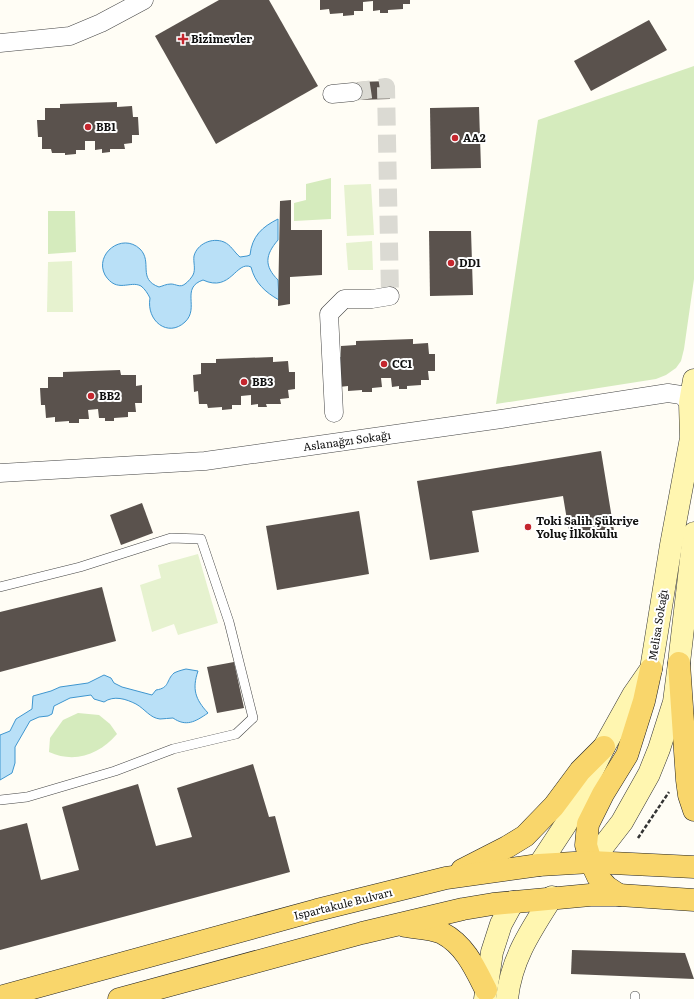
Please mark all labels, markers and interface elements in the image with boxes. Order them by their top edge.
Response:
place label: Bizimevler [191,30,252,46]
marker: Bizimevler [178,34,188,44]
place label: BB1 [96,118,116,134]
marker: BB1 [83,122,93,132]
place label: AA2 [463,129,486,145]
marker: AA2 [450,133,460,143]
place label: DD1 [459,254,481,270]
marker: DD1 [446,258,456,268]
place label: CC1 [392,355,412,371]
marker: CC1 [379,359,389,369]
place label: BB3 [252,373,273,389]
marker: BB3 [239,377,249,387]
place label: BB2 [99,387,120,403]
marker: BB2 [86,391,96,401]
street label: Aslanağzı Sokağı [302,426,392,454]
place label: Toki Salih Şükriye Yoluç İlkokulu [536,512,639,541]
marker: Toki Salih Şükriye Yoluç İlkokulu [523,522,533,532]
street label: Melisa Sokağı [643,588,671,662]
street label: Ispartakule Bulvarı [292,883,394,923]

